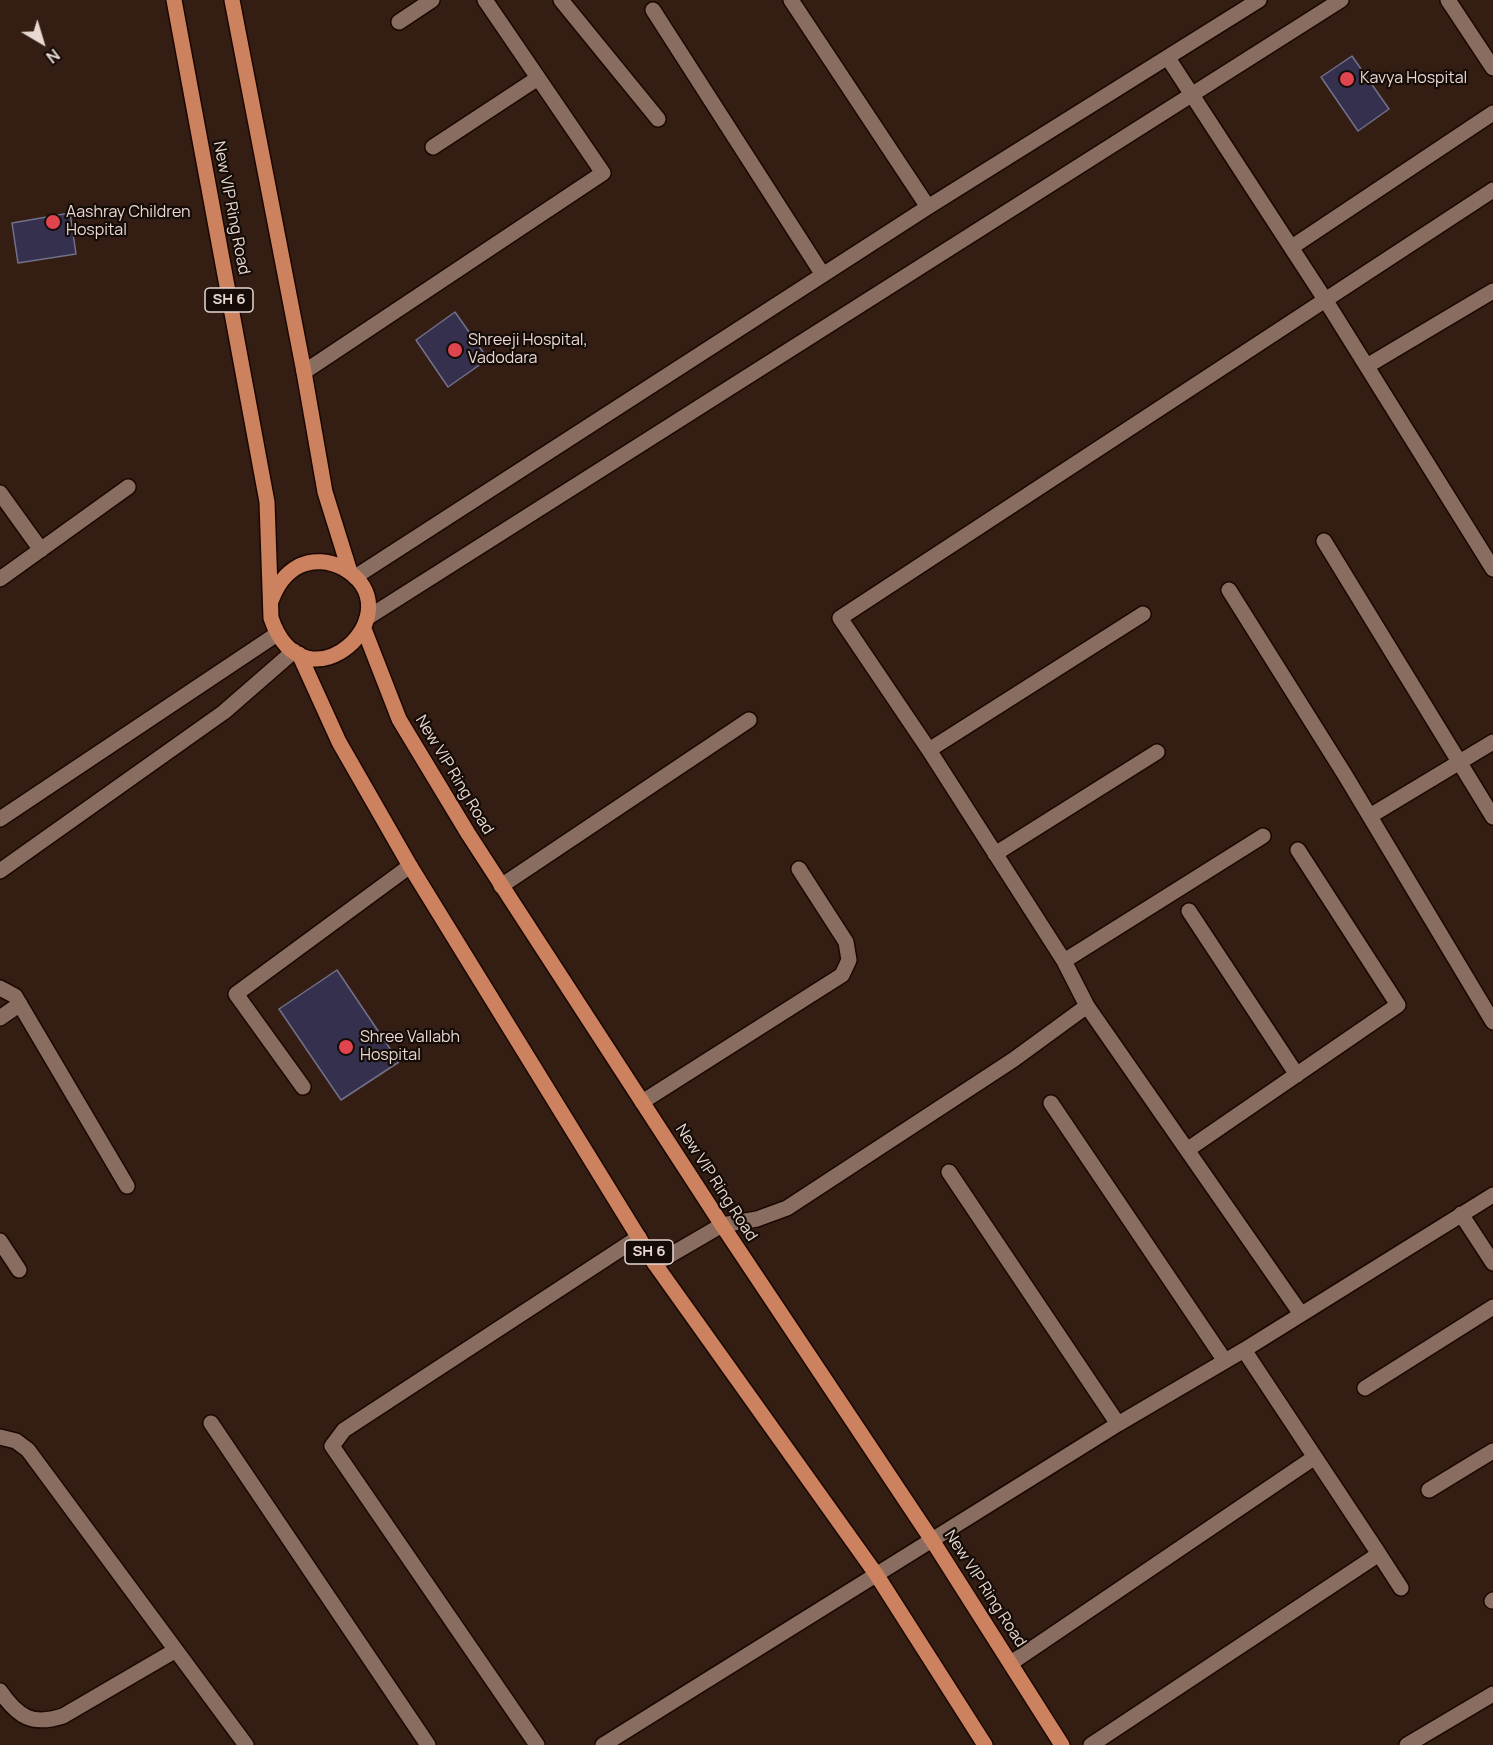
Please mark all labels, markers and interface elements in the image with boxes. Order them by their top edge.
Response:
north arrow [12,12,72,72]
text: N [42,44,64,68]
place label: Kavya Hospital [1360,69,1467,89]
marker: Kavya Hospital [1338,70,1356,88]
street label: New VIP Ring Road [209,140,253,276]
place label: Aashray Children Hospital [66,203,191,241]
marker: Aashray Children Hospital [44,213,62,231]
road number: SH 6 [205,288,253,312]
place label: Shreeji Hospital, Vadodara [468,331,588,369]
marker: Shreeji Hospital, Vadodara [446,341,464,359]
street label: New VIP Ring Road [411,712,497,838]
place label: Shree Vallabh Hospital [360,1028,460,1066]
marker: Shree Vallabh Hospital [337,1038,355,1056]
street label: New VIP Ring Road [671,1121,761,1245]
road number: SH 6 [625,1240,673,1264]
street label: New VIP Ring Road [940,1527,1030,1651]

